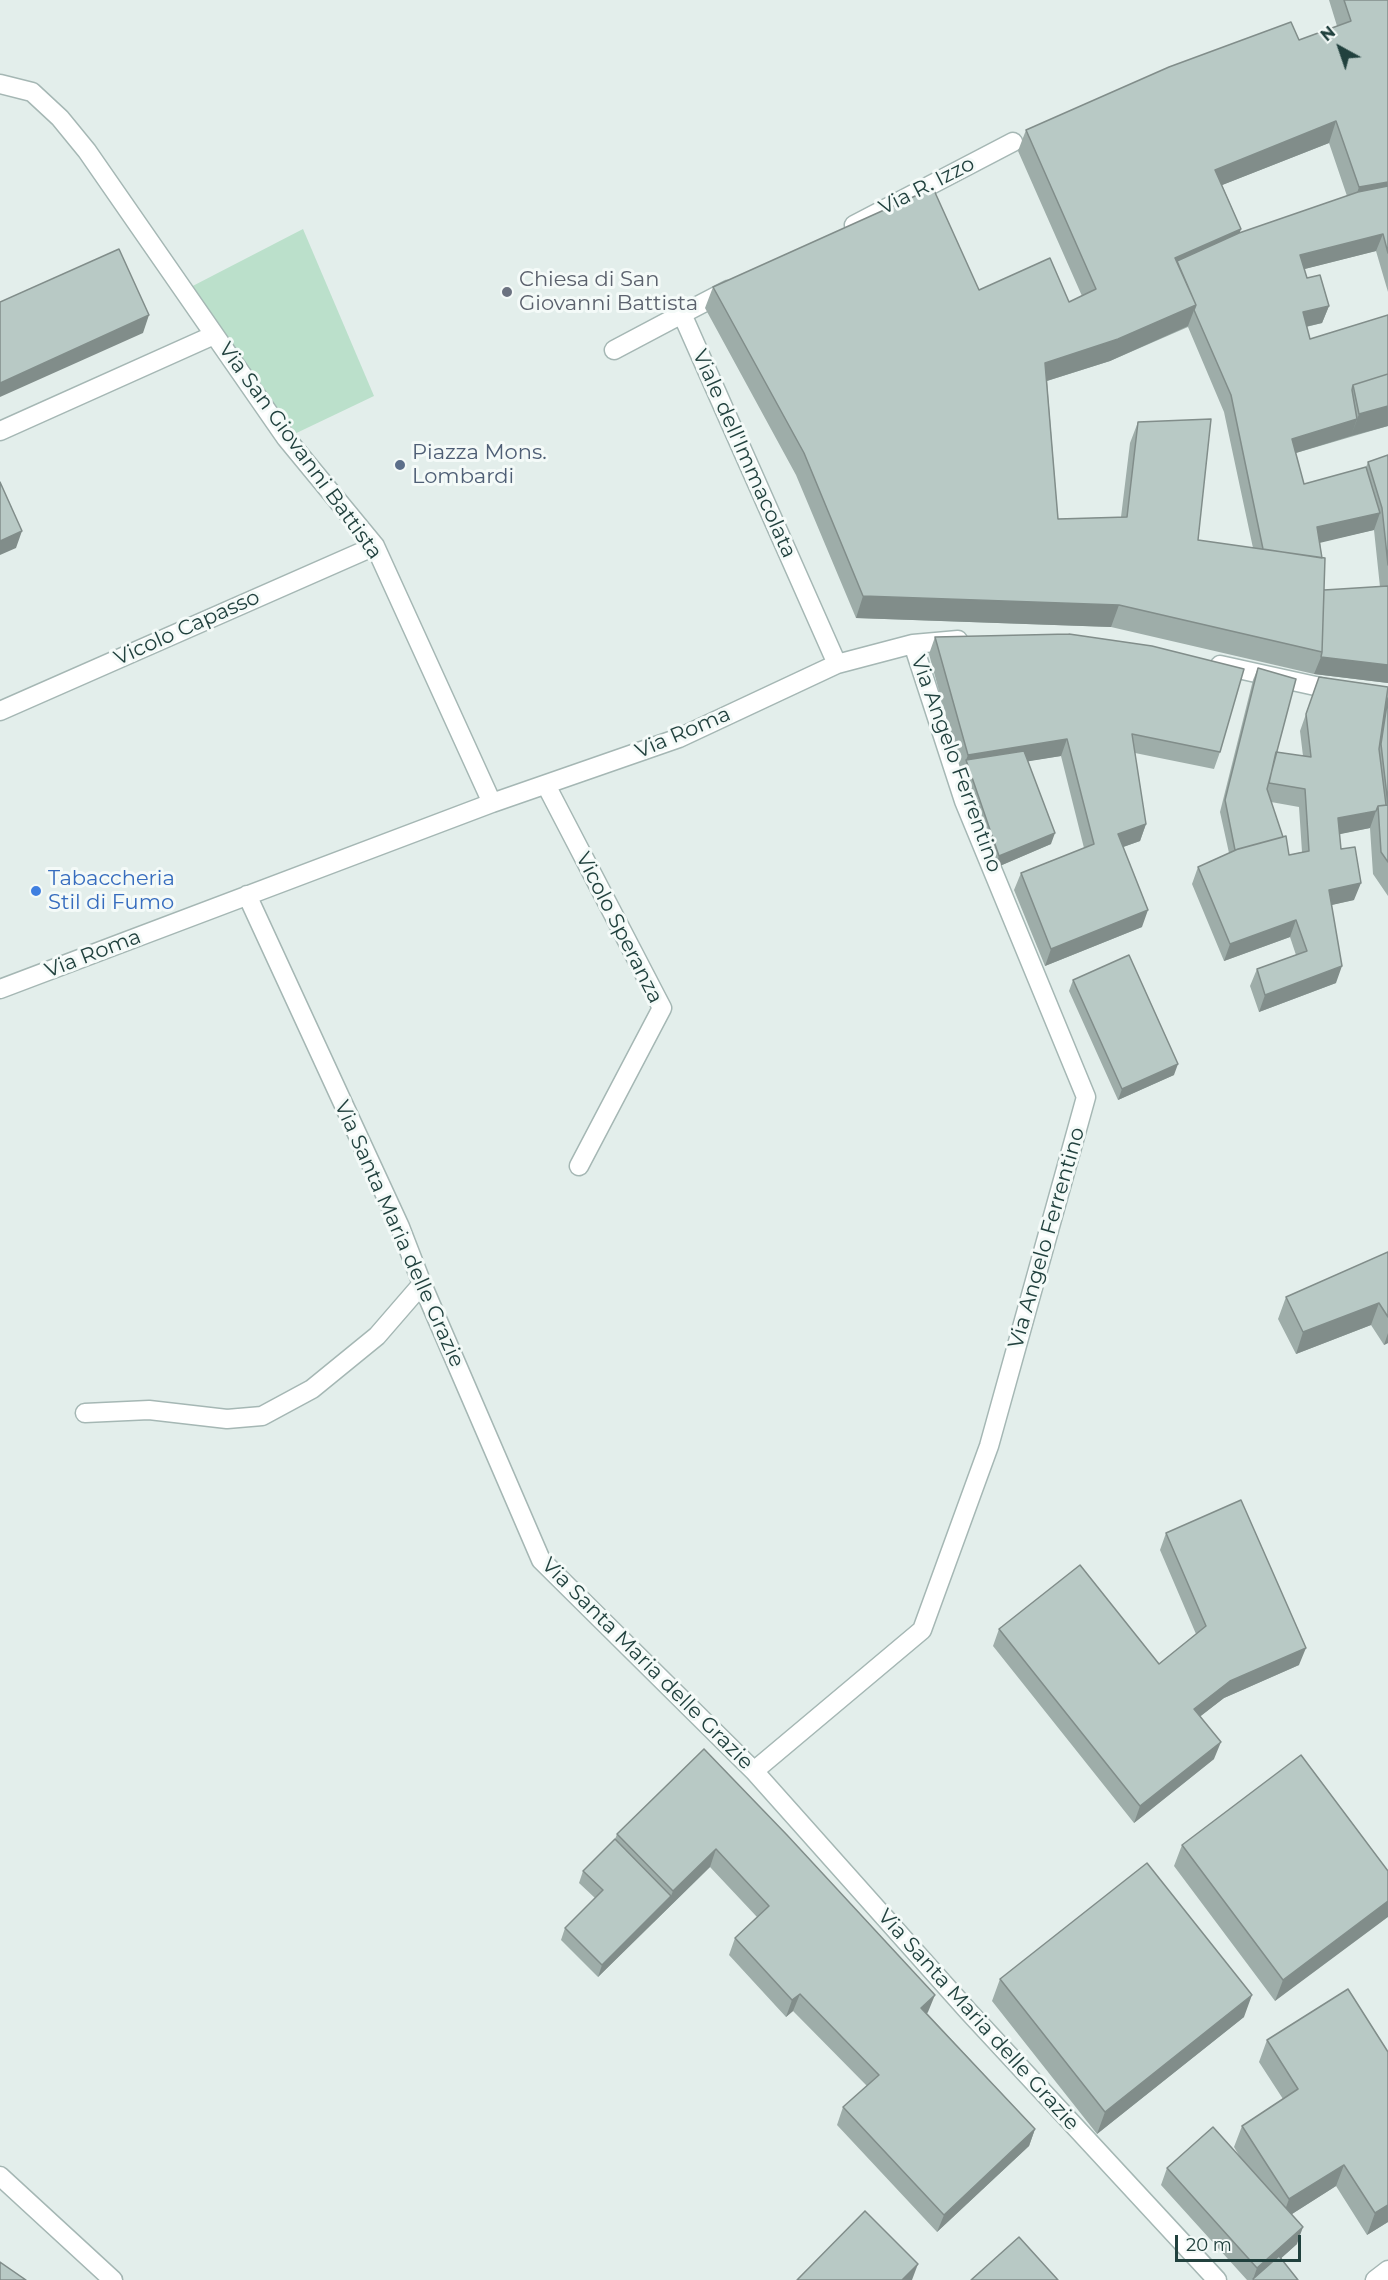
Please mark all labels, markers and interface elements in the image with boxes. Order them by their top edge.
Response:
north arrow [1310,18,1370,78]
text: N [1317,22,1339,45]
street label: Via R. Izzo [875,151,979,221]
place label: Chiesa di San Giovanni Battista [519,267,698,317]
marker: Chiesa di San Giovanni Battista [500,285,514,299]
street label: Via San Giovanni Battista [213,338,387,564]
street label: Viale dell'Immacolata [687,346,801,562]
place label: Piazza Mons. Lombardi [412,440,547,490]
marker: Piazza Mons. Lombardi [393,458,407,472]
street label: Vicolo Capasso [110,585,264,671]
street label: Via Angelo Ferrentino [905,652,1007,876]
street label: Via Roma [632,702,734,764]
street label: Vicolo Speranza [570,848,668,1008]
place label: Tabaccheria Stil di Fumo [48,866,175,916]
marker: Tabaccheria Stil di Fumo [29,884,43,898]
street label: Via Roma [41,924,145,984]
street label: Via Santa Maria delle Grazie [329,1097,469,1371]
street label: Via Angelo Ferrentino [1003,1125,1091,1351]
street label: Via Santa Maria delle Grazie [536,1553,758,1775]
street label: Via Santa Maria delle Grazie [872,1904,1084,2136]
scale bar [1178,2223,1304,2261]
text: 20 m [1186,2234,1232,2256]

